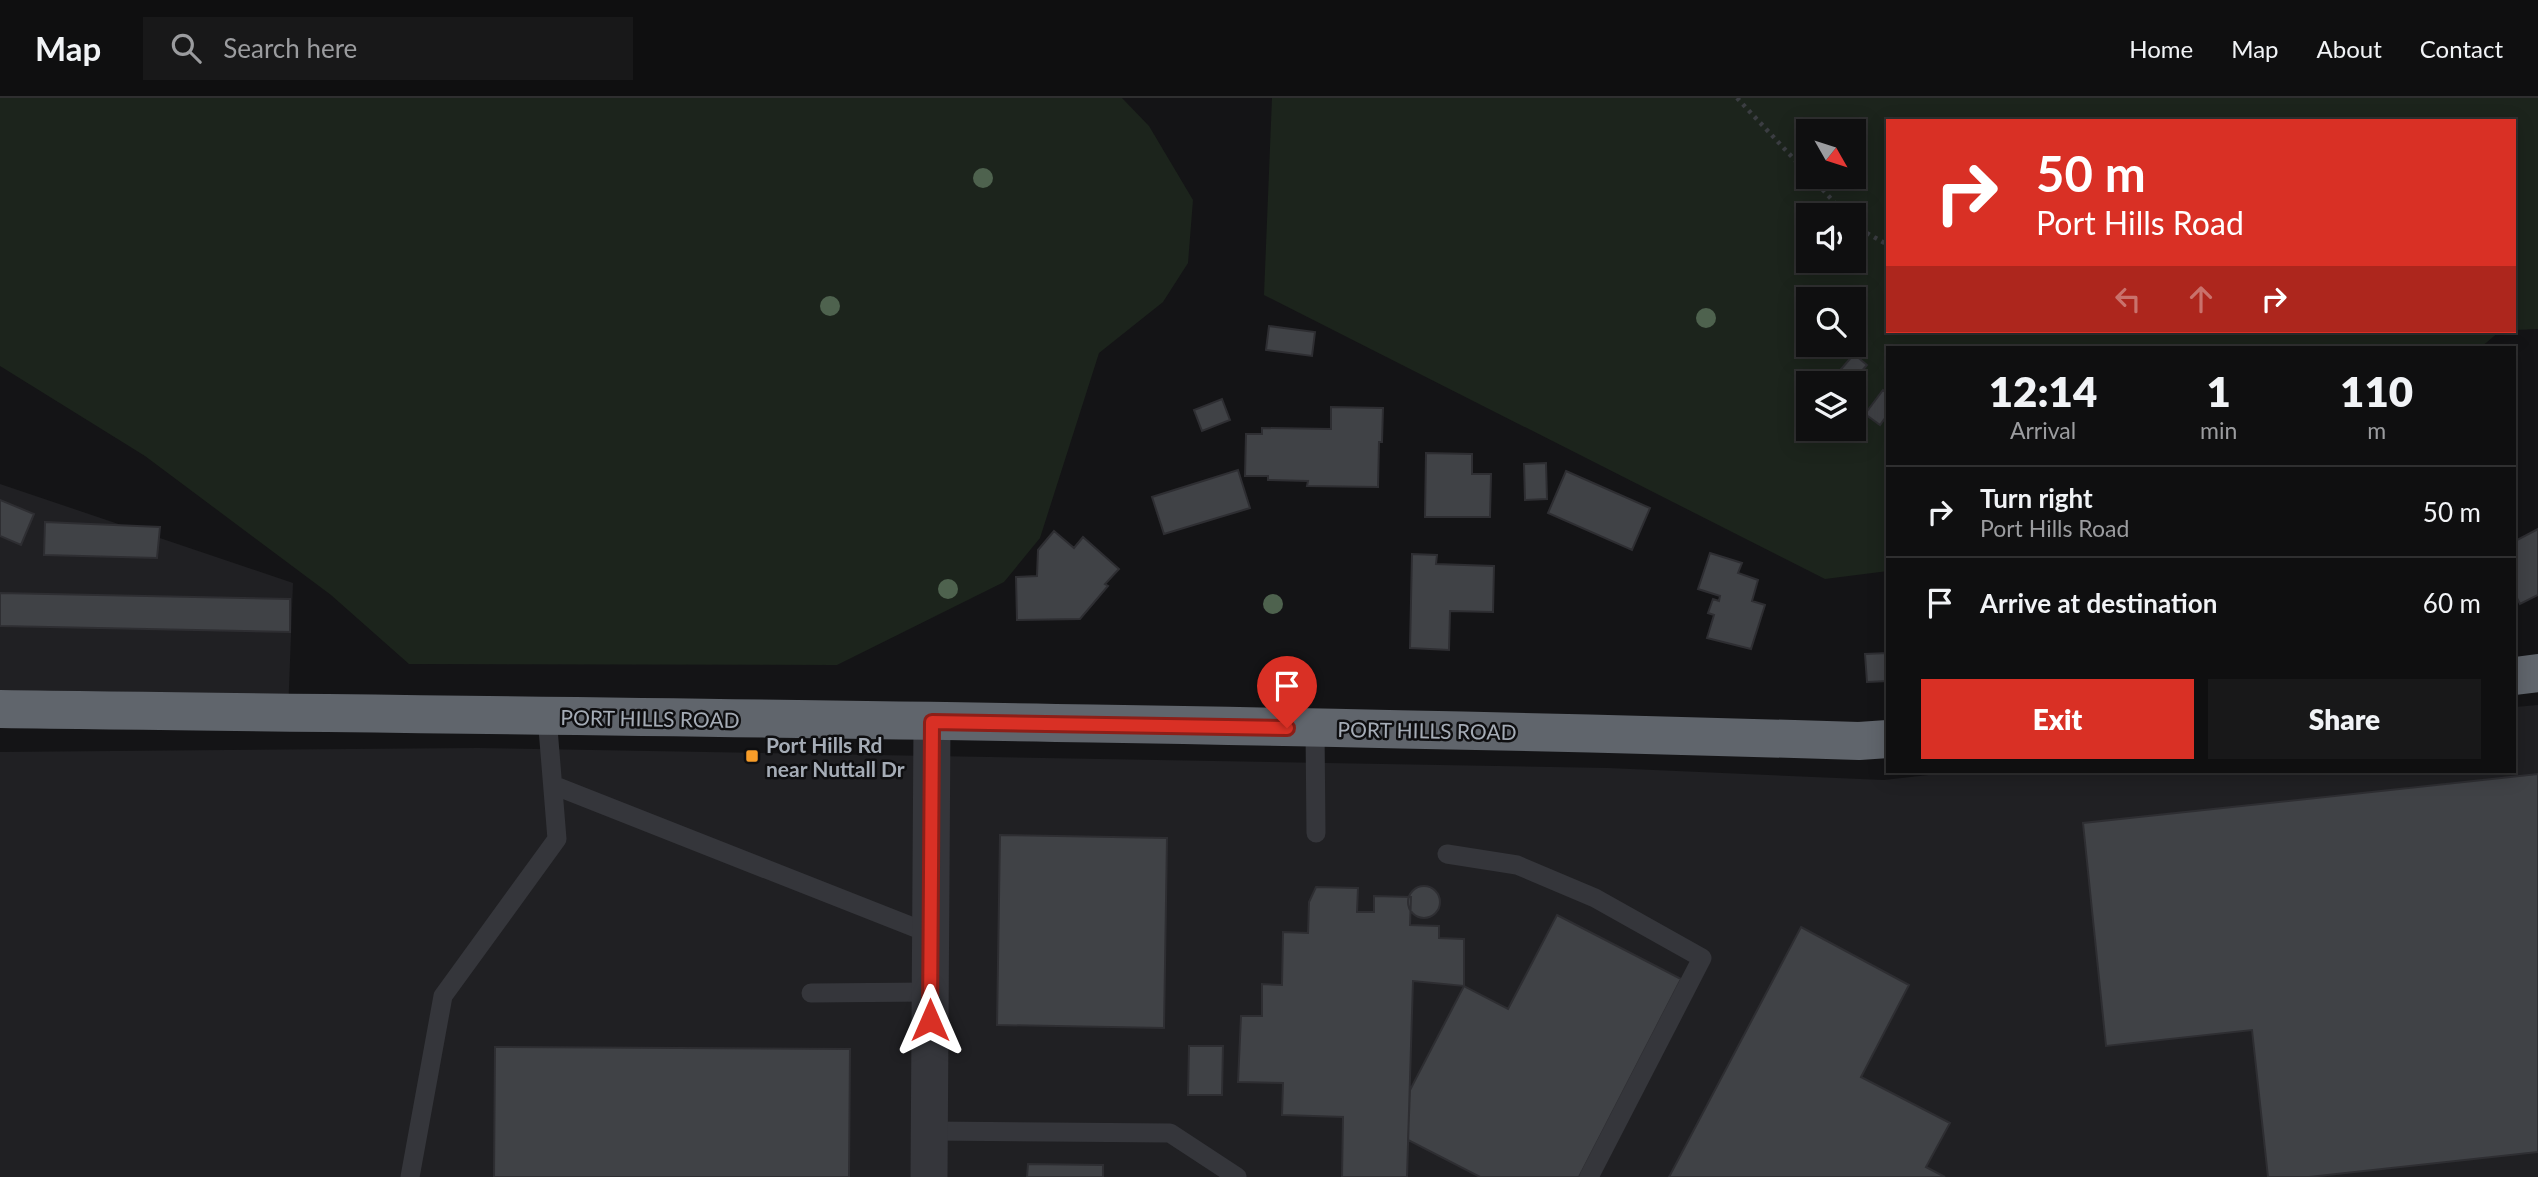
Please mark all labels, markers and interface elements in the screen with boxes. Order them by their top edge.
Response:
search box [143,17,633,80]
text: Map [35,28,101,68]
icon: search [167,29,205,67]
text: Search here [223,32,357,64]
text: Home [2129,34,2193,63]
text: Map [2231,34,2279,63]
text: About [2317,34,2382,63]
text: Contact [2420,34,2503,63]
north arrow [1796,119,1866,189]
map controls [1796,119,1866,441]
text: 50 m [2036,144,2146,202]
icon: right [1921,147,2012,238]
button: sound [1796,203,1866,273]
text: Port Hills Road [2036,203,2244,242]
icon: left [2109,280,2147,318]
icon: ahead [2182,280,2220,318]
icon: right [2255,280,2293,318]
button: search [1796,287,1866,357]
text: 12:14 [1989,366,2097,416]
text: 1 [2207,366,2231,416]
text: 110 [2340,366,2413,416]
button: layers [1796,371,1866,441]
text: Arrival [2010,416,2076,444]
text: min [2200,416,2237,444]
text: m [2367,416,2386,444]
text: Turn right [1980,482,2093,514]
icon: right [1921,493,1959,531]
text: 50 m [2423,496,2481,528]
text: Port Hills Road [1980,514,2129,542]
icon: arrive [1921,584,1959,622]
text: Arrive at destination [1980,587,2217,619]
text: 60 m [2423,587,2481,619]
pin [1257,656,1317,728]
icon: arrive [1268,667,1306,705]
button: Exit [1921,679,2194,759]
button: Share [2208,679,2481,759]
street label: PORT HILLS ROAD [560,704,740,732]
street label: PORT HILLS ROAD [1337,716,1517,744]
place label: Port Hills Rd near Nuttall Dr [766,732,905,781]
marker: Port Hills Rd near Nuttall Dr [744,748,760,764]
position arrow [893,983,967,1057]

